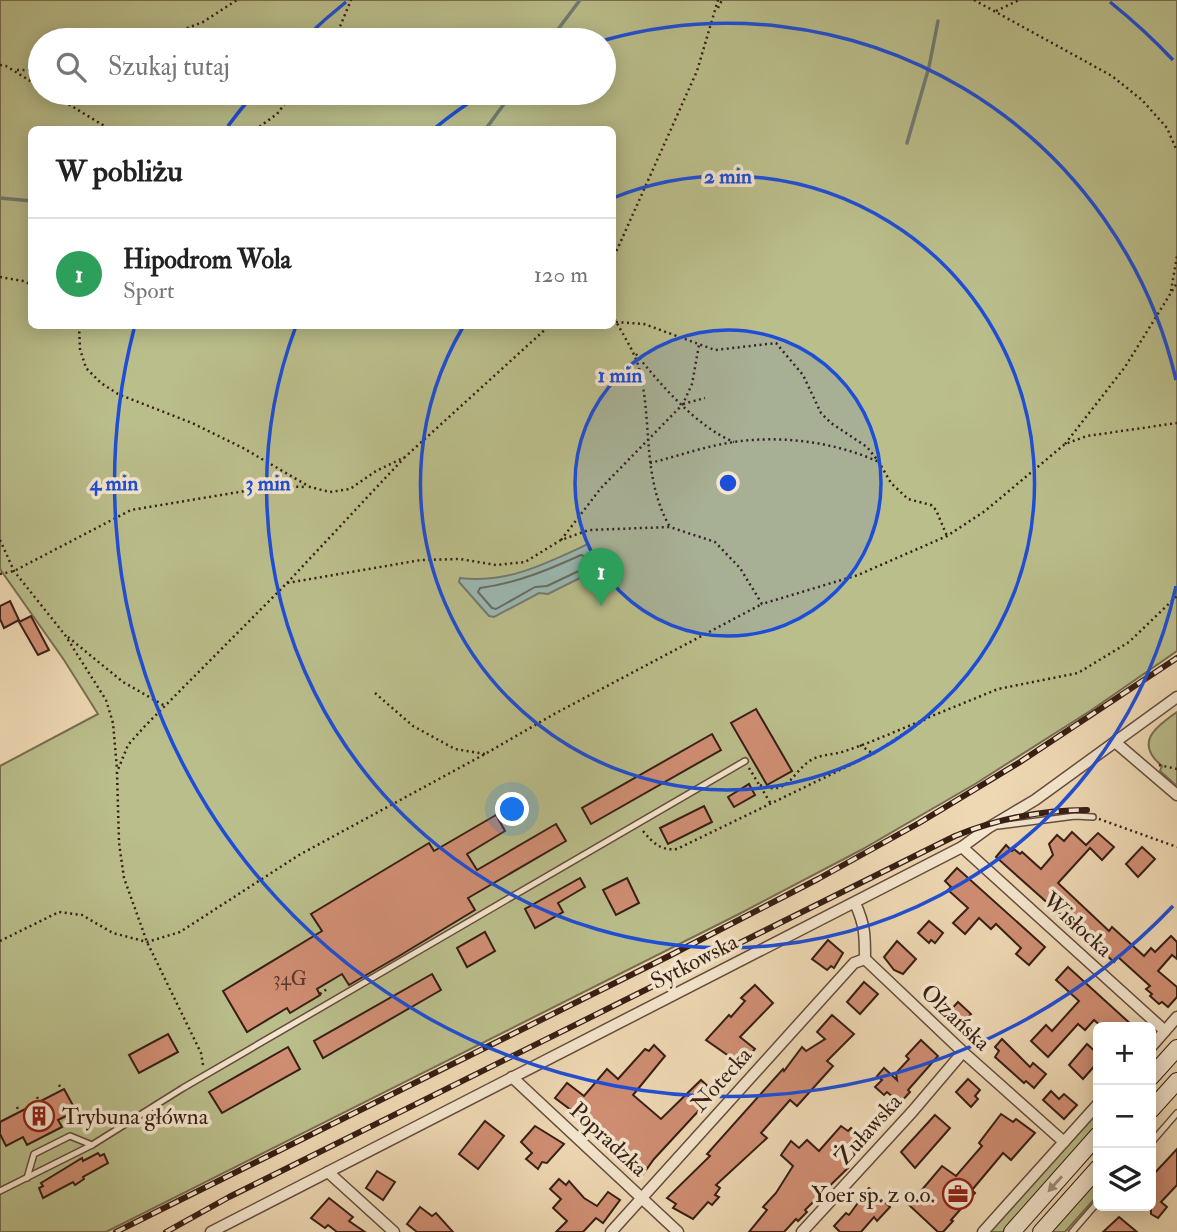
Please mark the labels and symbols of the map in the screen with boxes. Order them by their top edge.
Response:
text: 2 min [704,163,752,190]
text: 1 min [598,362,642,389]
text: 4 min [89,470,138,497]
text: 3 min [245,470,291,497]
centre of rings [716,471,740,495]
pin: 1 [578,548,624,606]
your location [495,792,529,826]
street label: Wisłocka [1036,885,1119,964]
street label: Sytkowska [646,927,743,996]
house number: 34G [273,967,307,991]
street label: Olzańska [915,978,997,1057]
street label: Notecka [685,1040,759,1118]
street label: Żuławska [829,1087,908,1171]
street label: Popradzka [563,1096,654,1184]
building icon: Trybuna główna [22,1099,56,1133]
place label: Trybuna główna [62,1102,209,1131]
one-way arrow [1047,1175,1063,1193]
office icon: Yoer sp. z o.o. [941,1177,975,1211]
place label: Yoer sp. z o.o. [811,1180,935,1210]

